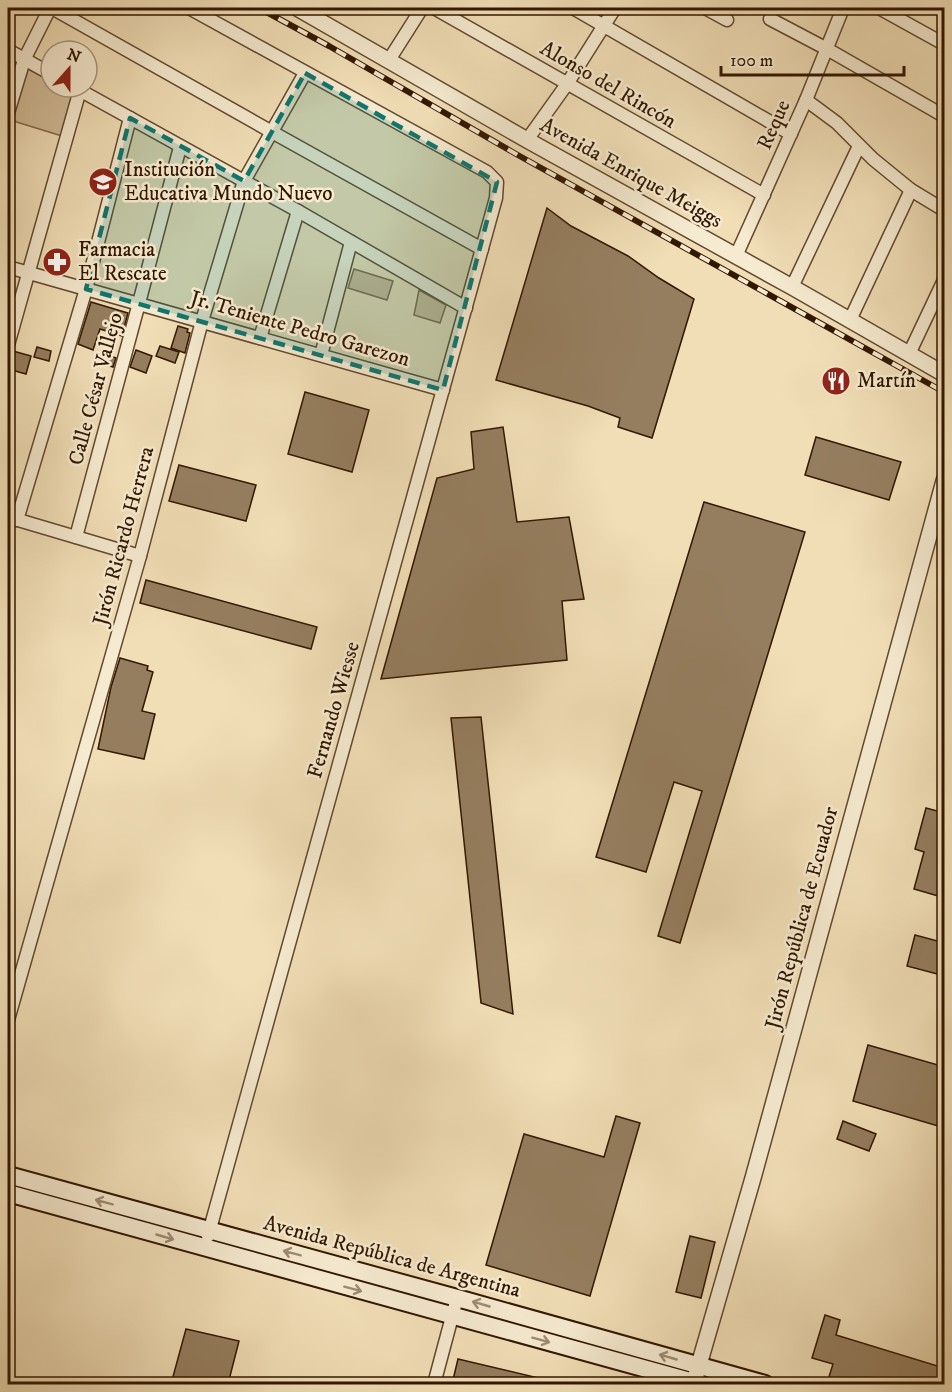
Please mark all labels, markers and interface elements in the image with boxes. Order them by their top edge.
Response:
street label: Alonso del Rincón [535,35,681,135]
north arrow [39,39,99,99]
scale bar [721,39,904,77]
text: N [64,44,84,68]
text: 100 m [730,50,773,72]
street label: Reque [752,96,797,154]
street label: Avenida Enrique Meiggs [535,112,727,234]
place label: Institución Educativa Mundo Nuevo [124,157,332,207]
school or university icon: Institución Educativa Mundo Nuevo [87,166,119,198]
place label: Farmacia El Rescate [78,237,167,287]
pharmacy icon: Farmacia El Rescate [41,246,73,278]
street label: Jr. Teniente Pedro Garezon [185,285,413,373]
street label: Calle César Vallejo [63,310,129,468]
restaurant icon: Martín [820,365,852,397]
place label: Martín [857,368,916,394]
street label: Jirón Ricardo Herrera [87,444,160,630]
street label: Fernando Wiesse [302,638,366,781]
street label: Jirón República de Ecuador [759,804,844,1034]
one-way arrow [95,1196,114,1207]
street label: Avenida República de Argentina [261,1210,523,1304]
one-way arrow [155,1232,174,1243]
one-way arrow [283,1247,302,1258]
one-way arrow [343,1283,362,1295]
one-way arrow [471,1298,490,1309]
one-way arrow [531,1335,550,1346]
one-way arrow [659,1351,678,1362]

